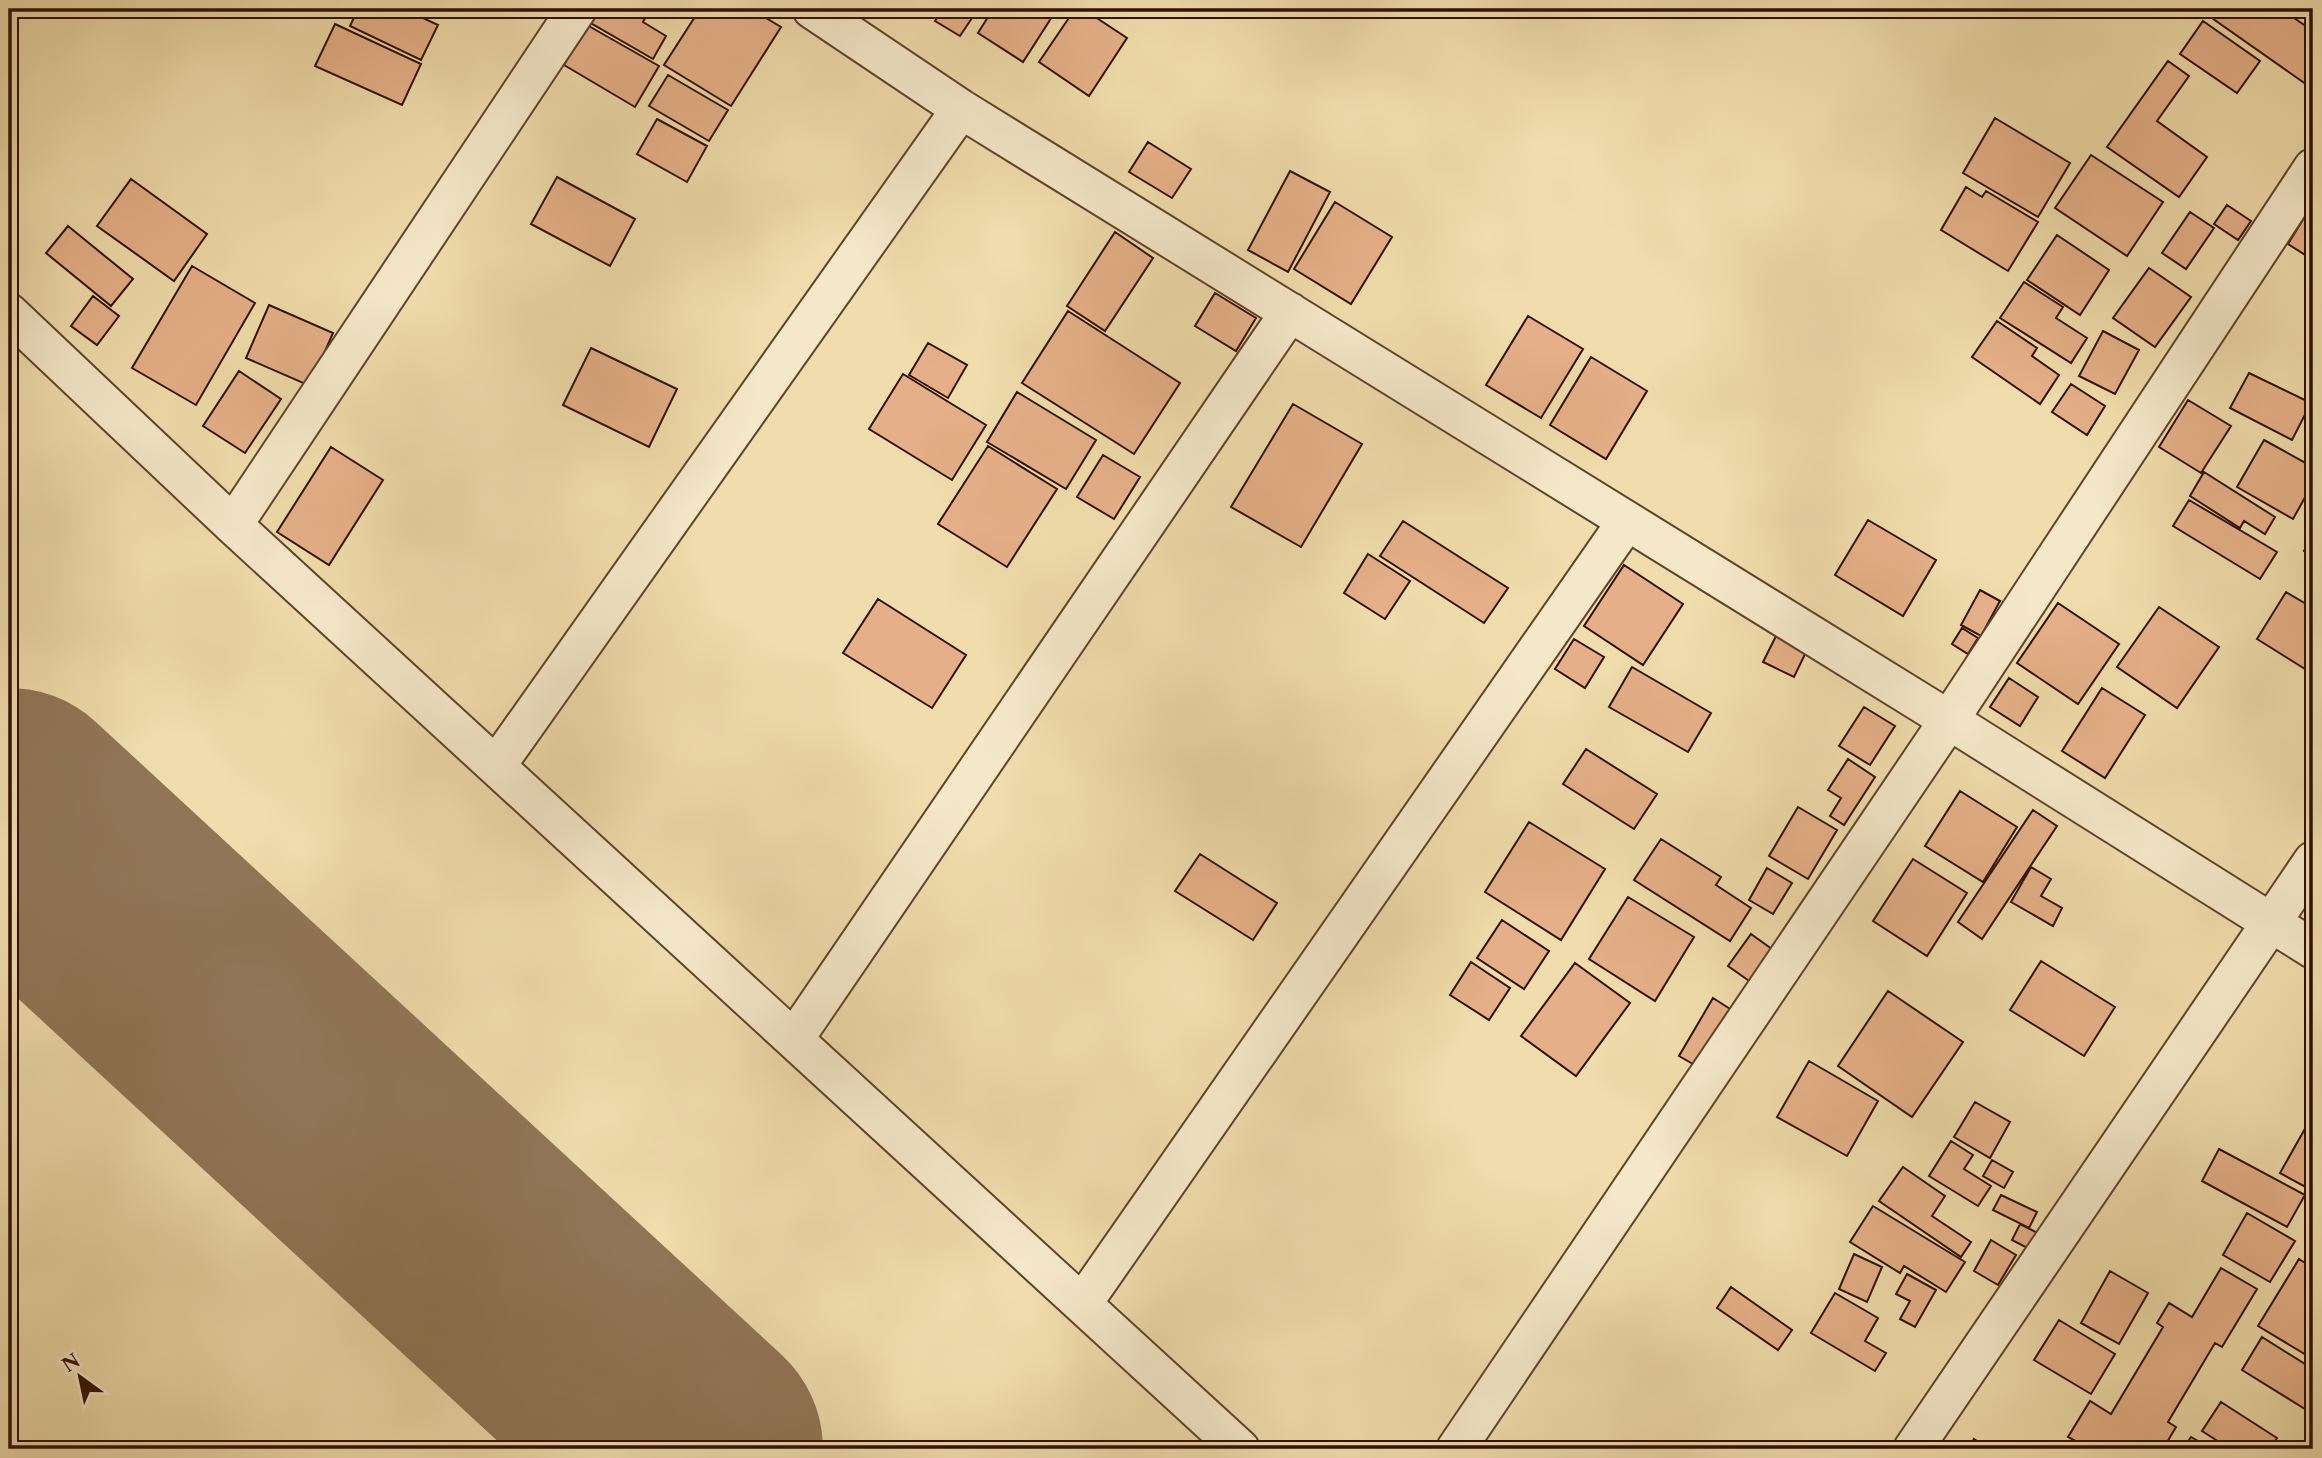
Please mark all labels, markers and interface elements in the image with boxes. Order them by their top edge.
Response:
north arrow [46,1342,116,1412]
text: N [58,1349,84,1377]

